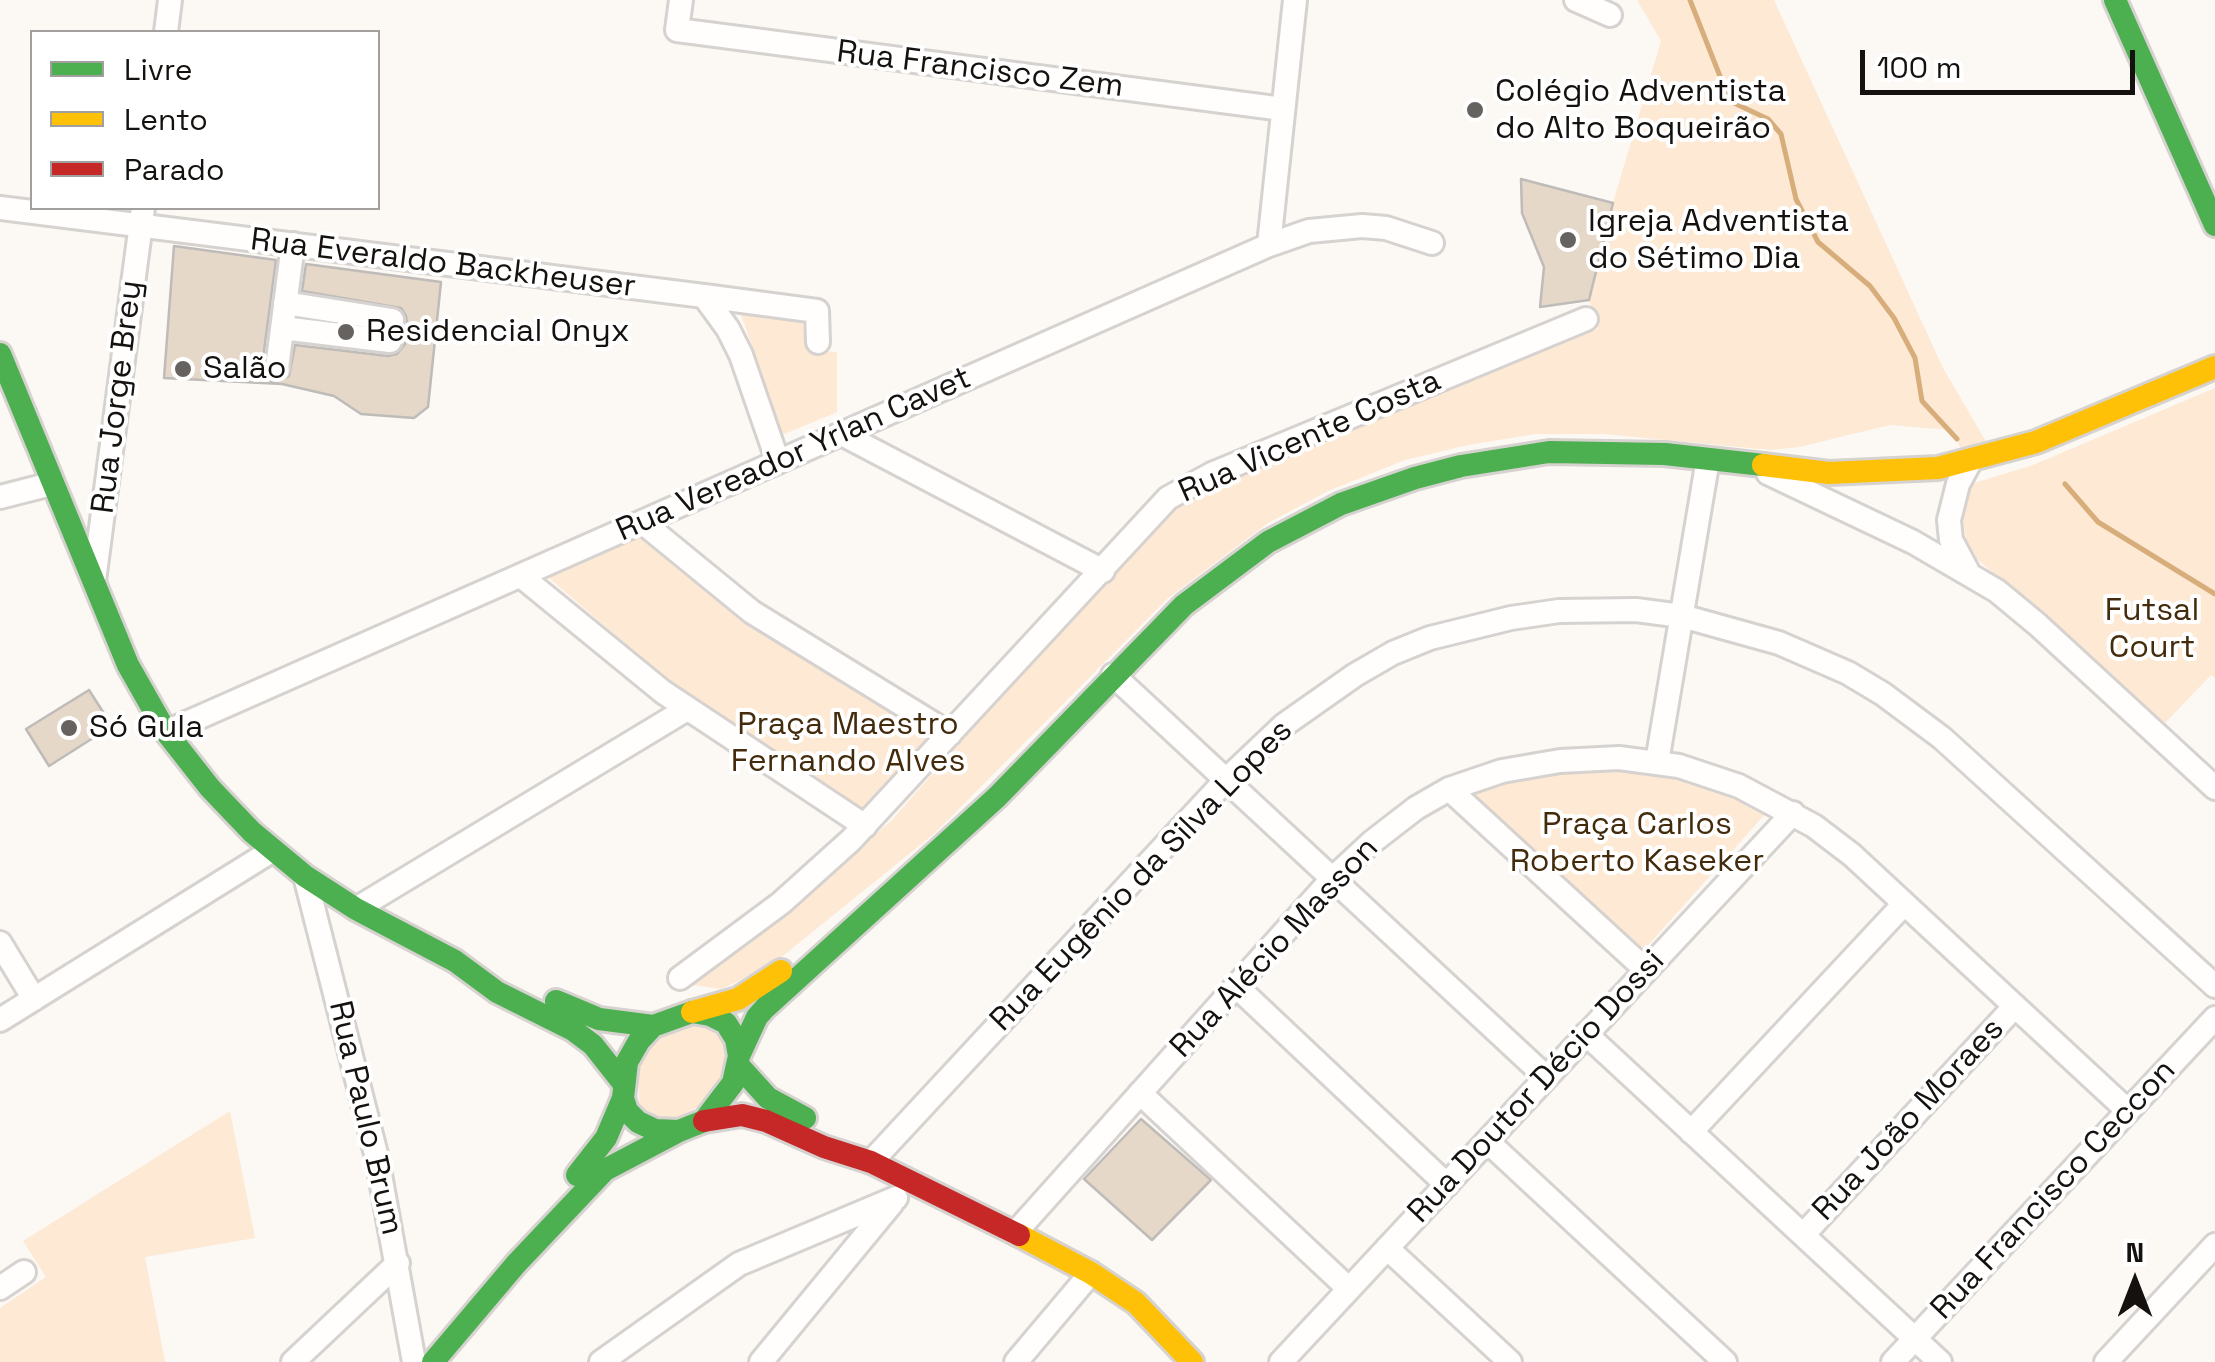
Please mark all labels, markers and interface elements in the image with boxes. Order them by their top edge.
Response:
legend [30,30,380,210]
scale bar [1865,30,2140,92]
street label: Rua Francisco Zem [834,33,1126,107]
text: 100 m [1877,48,1962,87]
text: Livre [124,50,192,89]
place label: Colégio Adventista do Alto Boqueirão [1495,73,1786,148]
marker: Colégio Adventista do Alto Boqueirão [1464,99,1486,121]
text: Lento [124,100,208,139]
text: Parado [124,150,224,189]
place label: Igreja Adventista do Sétimo Dia [1588,203,1849,278]
street label: Rua Everaldo Backheuser [248,221,638,307]
marker: Igreja Adventista do Sétimo Dia [1557,229,1579,251]
street label: Rua Jorge Brey [85,278,151,516]
place label: Residencial Onyx [366,313,630,351]
marker: Residencial Onyx [335,321,357,343]
place label: Salão [203,350,287,388]
marker: Salão [172,358,194,380]
street label: Rua Vereador Yrlan Cavet [611,359,977,551]
street label: Rua Vicente Costa [1173,362,1447,512]
park label: Futsal Court [2105,592,2199,667]
park label: Praça Maestro Fernando Alves [731,706,965,781]
place label: Só Gula [89,709,204,747]
street label: Rua Eugênio da Silva Lopes [983,712,1301,1040]
marker: Só Gula [58,717,80,739]
park label: Praça Carlos Roberto Kaseker [1510,806,1764,881]
street label: Rua Alécio Masson [1163,830,1387,1066]
street label: Rua Doutor Décio Dossi [1401,943,1673,1231]
street label: Rua Paulo Brum [319,997,411,1239]
street label: Rua João Moraes [1805,1011,2013,1229]
street label: Rua Francisco Ceccon [1924,1052,2184,1328]
north arrow [2085,1232,2185,1332]
text: N [2126,1234,2144,1270]

